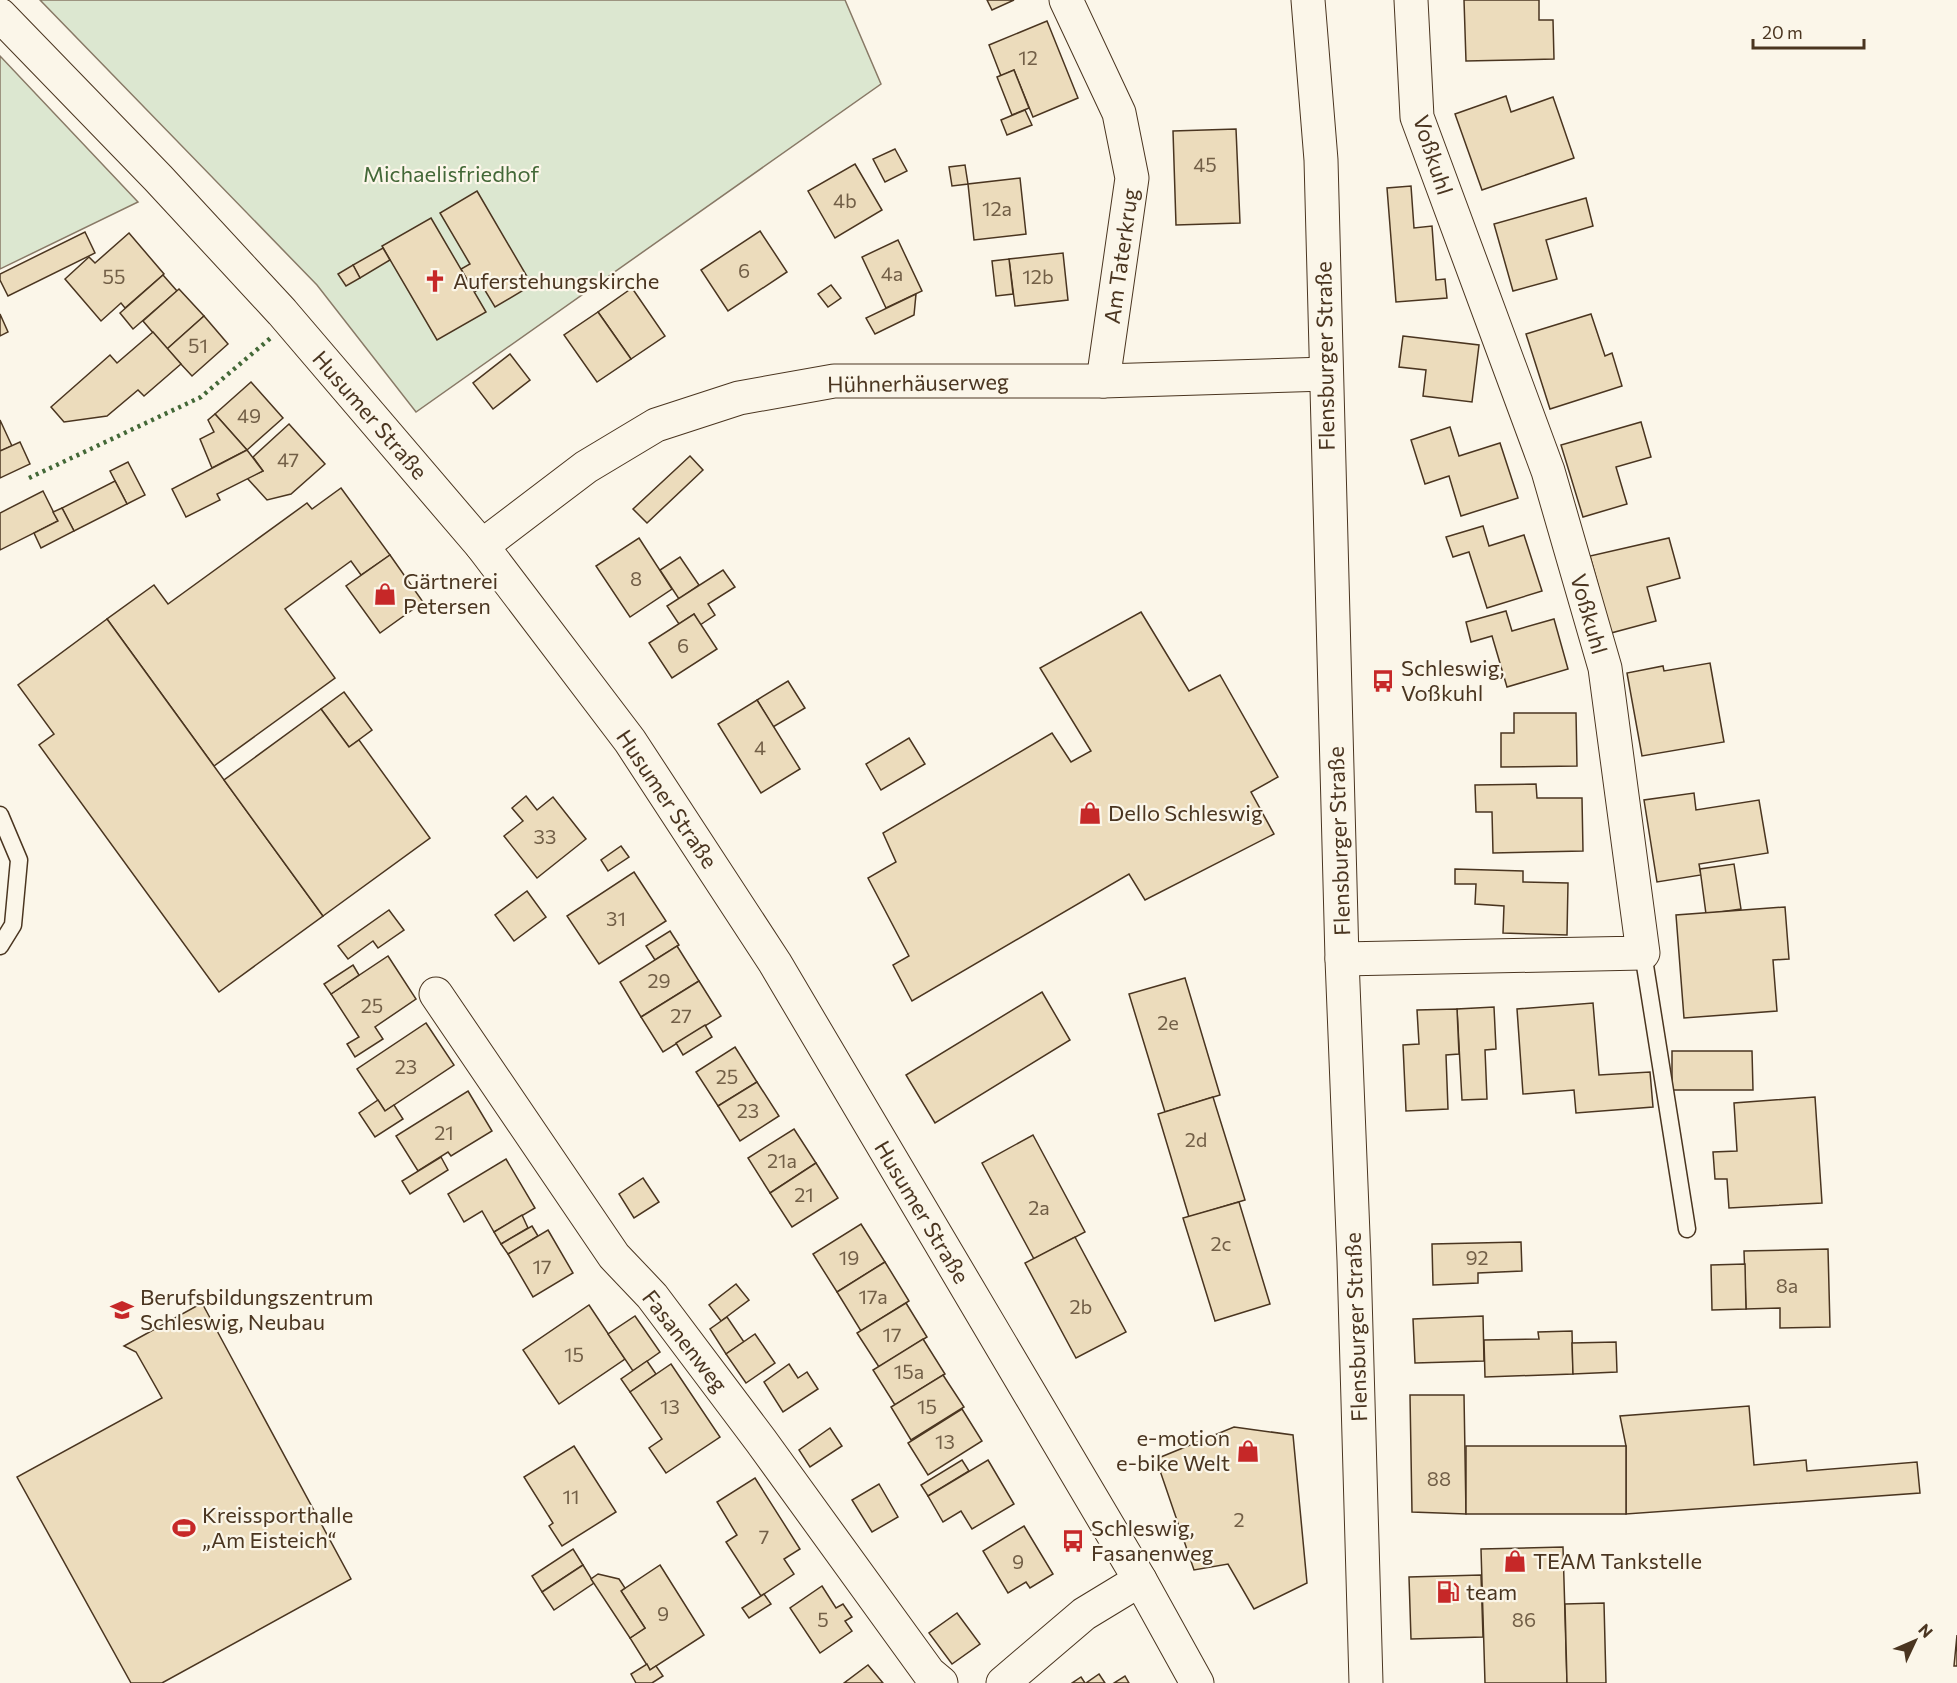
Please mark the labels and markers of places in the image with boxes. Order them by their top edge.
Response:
place label: Auferstehungskirche [453,267,659,294]
church icon: Auferstehungskirche [422,268,448,294]
place label: Gärtnerei Petersen [403,567,498,619]
shop icon: Gärtnerei Petersen [372,581,398,607]
place label: Schleswig, Voßkuhl [1401,654,1505,706]
bus stop icon: Schleswig, Voßkuhl [1370,668,1396,694]
place label: Dello Schleswig [1108,799,1263,826]
shop icon: Dello Schleswig [1077,800,1103,826]
place label: Berufsbildungszentrum Schleswig, Neubau [140,1283,373,1335]
school or university icon: Berufsbildungszentrum Schleswig, Neubau [109,1297,135,1323]
place label: e-motion e-bike Welt [1116,1424,1230,1476]
shop icon: e-motion e-bike Welt [1235,1438,1261,1464]
place label: Kreissporthalle „Am Eisteich“ [202,1501,353,1553]
place label: Schleswig, Fasanenweg [1091,1514,1214,1566]
sports icon: Kreissporthalle „Am Eisteich“ [171,1515,197,1541]
bus stop icon: Schleswig, Fasanenweg [1060,1528,1086,1554]
place label: TEAM Tankstelle [1533,1547,1702,1574]
shop icon: TEAM Tankstelle [1502,1548,1528,1574]
place label: team [1466,1578,1517,1605]
fuel station icon: team [1435,1579,1461,1605]

